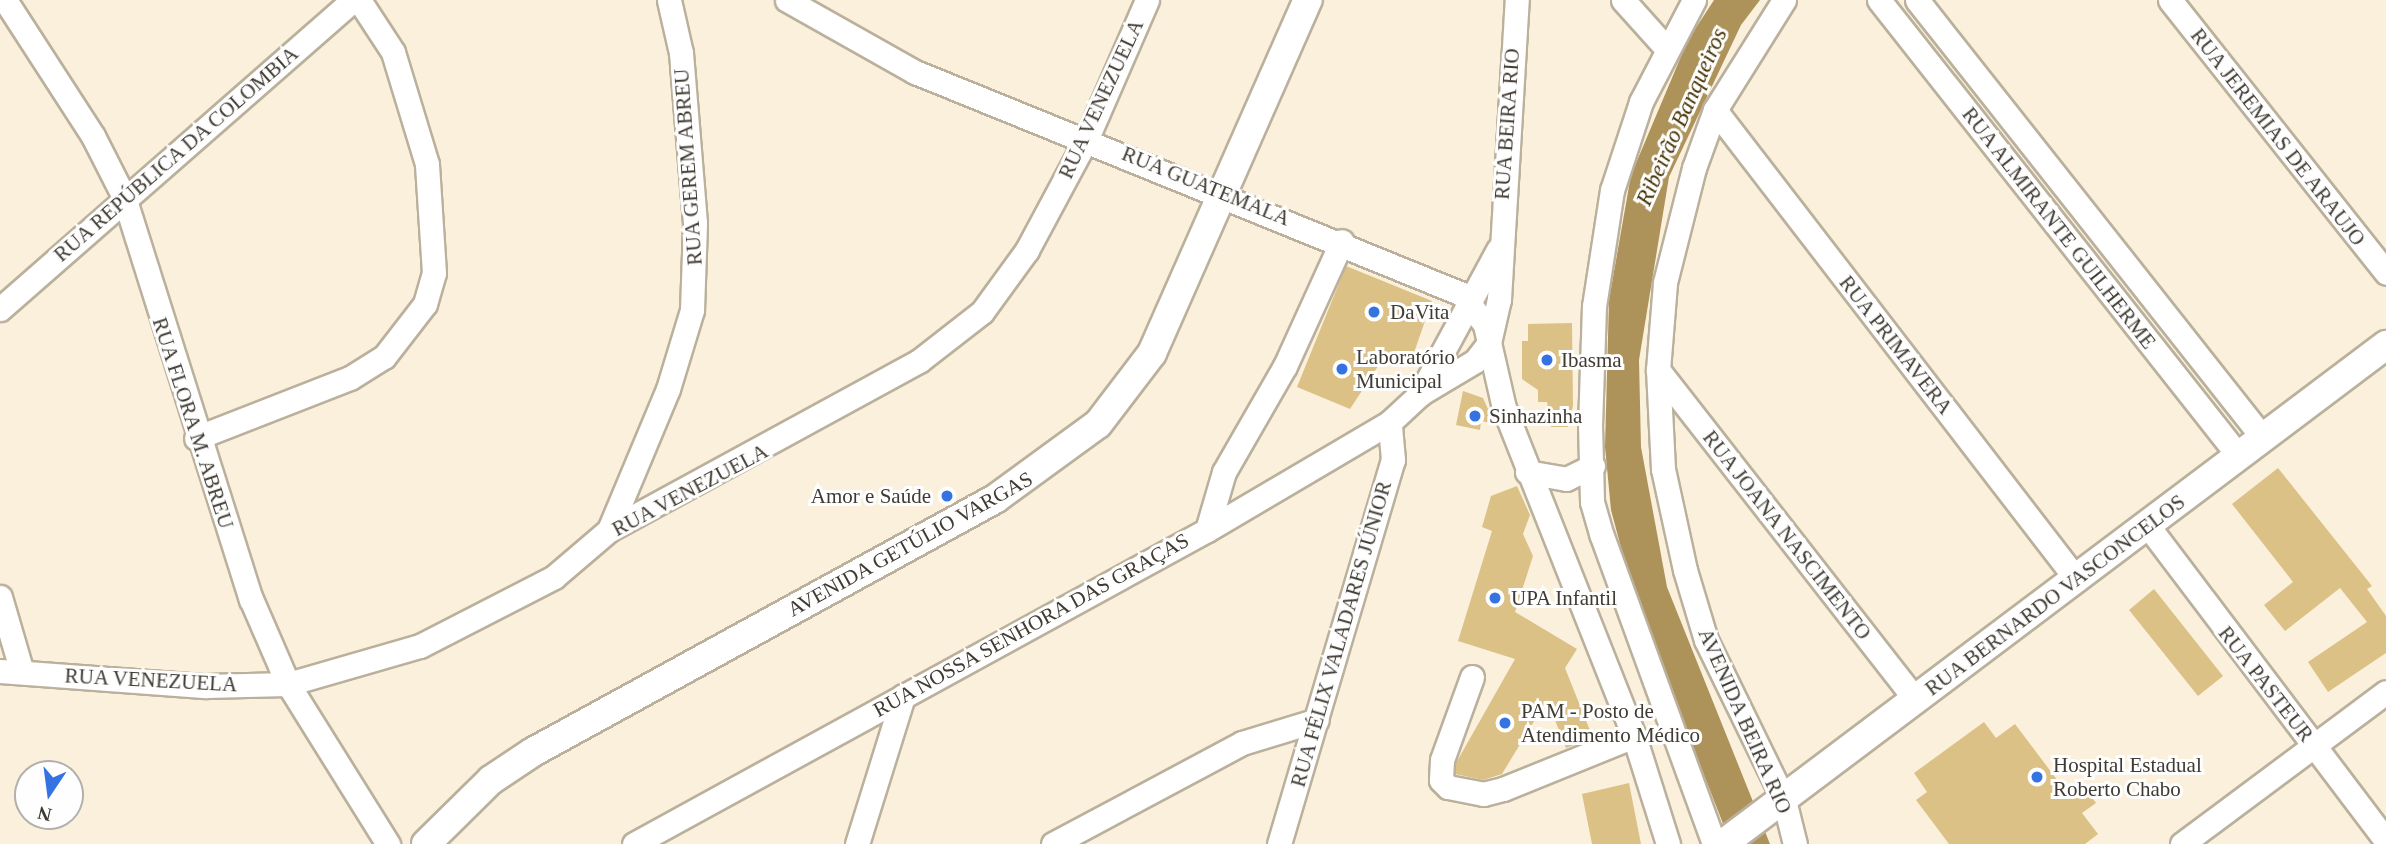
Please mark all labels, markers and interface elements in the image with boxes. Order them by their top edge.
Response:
street label: RUA VENEZUELA [1053,15,1149,183]
street label: RUA JEREMIAS DE ARAUJO [2185,22,2371,252]
water label: Ribeirão Banqueiros [1630,24,1734,210]
street label: RUA REPÚBLICA DA COLOMBIA [47,40,305,268]
street label: RUA BEIRA RIO [1489,46,1525,202]
street label: RUA GEREM ABREU [668,67,708,267]
street label: RUA ALMIRANTE GUILHERME [1956,101,2162,355]
street label: RUA GUATEMALA [1118,141,1294,231]
street label: RUA PRIMAVERA [1834,270,1958,420]
place label: DaVita [1390,299,1449,325]
marker: DaVita [1364,302,1384,322]
street label: RUA FLORA M. ABREU [146,313,240,533]
place label: Laboratório Municipal [1356,344,1455,394]
place label: Ibasma [1561,347,1622,373]
marker: Ibasma [1539,352,1555,368]
marker: Laboratório Municipal [1334,361,1350,377]
place label: Sinhazinha [1489,403,1582,429]
marker: Sinhazinha [1467,408,1483,424]
street label: RUA JOANA NASCIMENTO [1697,424,1877,646]
street label: RUA VENEZUELA [607,438,773,542]
street label: AVENIDA GETÚLIO VARGAS [782,466,1038,622]
street label: RUA FÉLIX VALADARES JÚNIOR [1285,477,1397,791]
place label: Amor e Saúde [811,483,931,509]
marker: Amor e Saúde [937,486,957,506]
street label: RUA BERNARDO VASCONCELOS [1919,488,2191,702]
street label: RUA NOSSA SENHORA DAS GRAÇAS [867,527,1195,723]
place label: UPA Infantil [1511,585,1618,611]
marker: UPA Infantil [1485,588,1505,608]
street label: RUA PASTEUR [2213,621,2319,747]
street label: AVENIDA BEIRA RIO [1692,623,1798,819]
street label: RUA VENEZUELA [63,663,239,697]
place label: PAM - Posto de Atendimento Médico [1521,698,1700,748]
marker: PAM - Posto de Atendimento Médico [1495,713,1515,733]
place label: Hospital Estadual Roberto Chabo [2053,752,2202,802]
north arrow [14,760,84,830]
marker: Hospital Estadual Roberto Chabo [2027,767,2047,787]
text: N [36,802,54,826]

